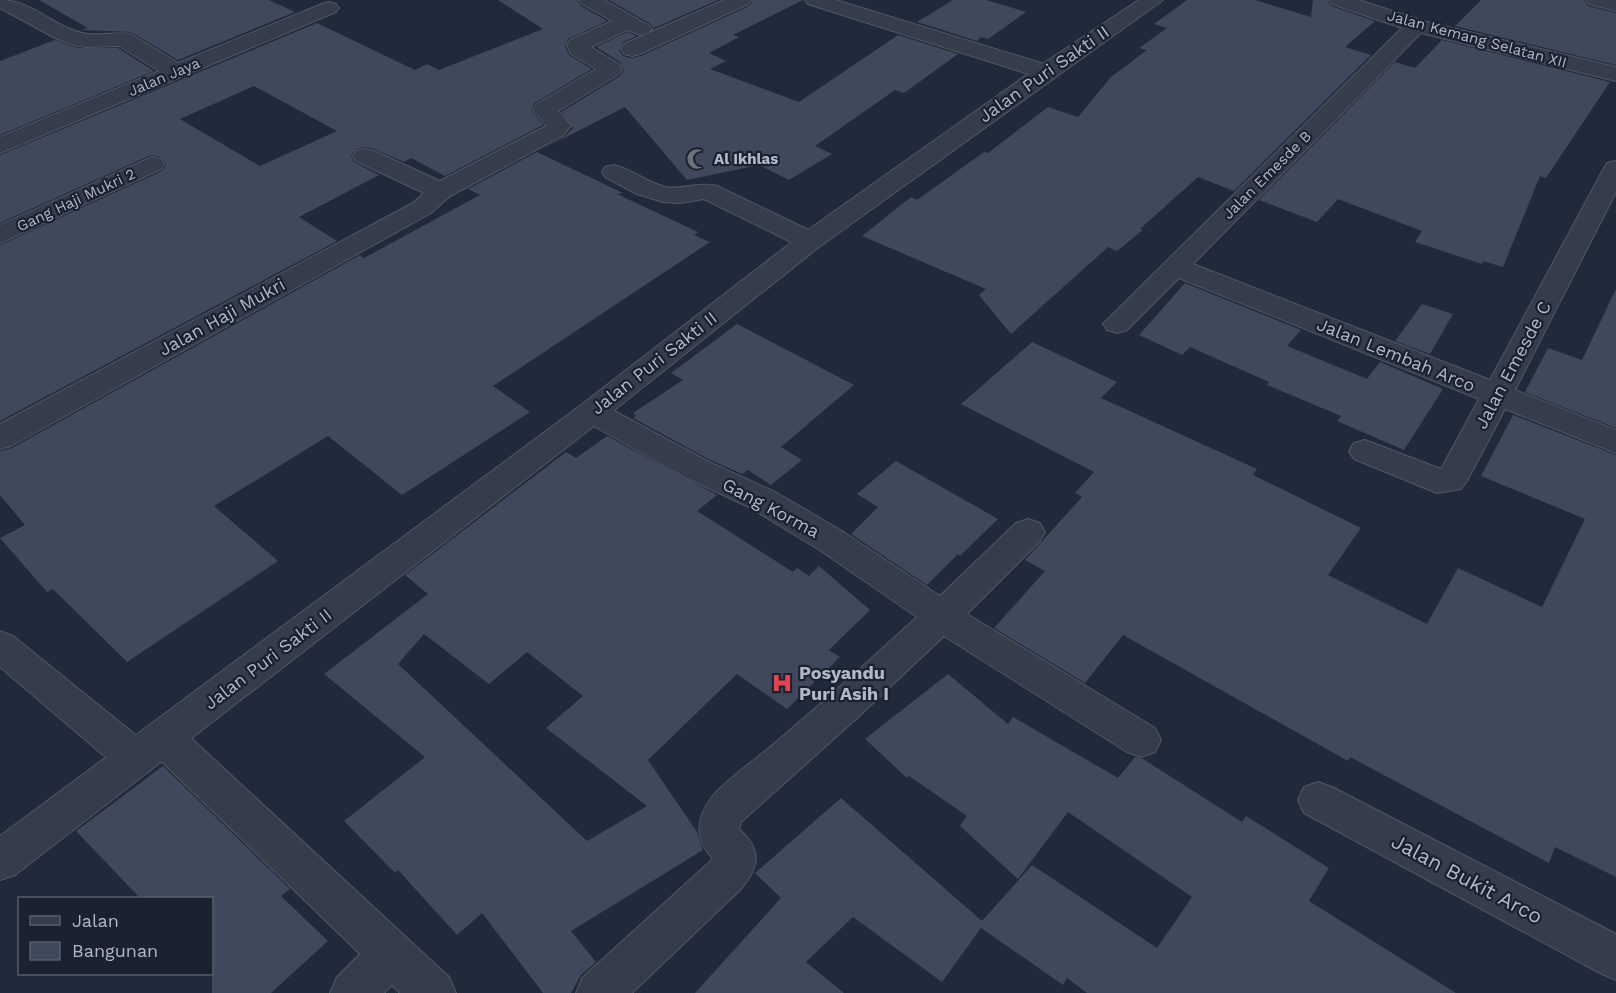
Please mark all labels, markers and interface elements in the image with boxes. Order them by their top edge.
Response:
street label: Jalan Kemang Selatan XII [1385,6,1569,72]
street label: Jalan Puri Sakti II [975,21,1113,126]
street label: Jalan Jaya [125,54,203,100]
street label: Jalan Emesde B [1219,127,1315,223]
mosque icon: Al Ikhlas [685,147,709,171]
place label: Al Ikhlas [714,150,778,168]
street label: Gang Haji Mukri 2 [14,165,138,235]
street label: Jalan Haji Mukri [155,273,288,360]
street label: Jalan Emesde C [1470,297,1555,432]
street label: Jalan Puri Sakti II [586,307,721,418]
street label: Jalan Lembah Arco [1314,313,1478,396]
street label: Gang Korma [719,473,823,542]
street label: Jalan Puri Sakti II [200,604,336,713]
place label: Posyandu Puri Asih I [799,662,889,704]
hospital icon: Posyandu Puri Asih I [770,671,794,695]
street label: Jalan Bukit Arco [1387,828,1547,929]
legend [18,897,213,975]
text: Jalan [72,910,119,931]
text: Bangunan [72,940,158,961]

